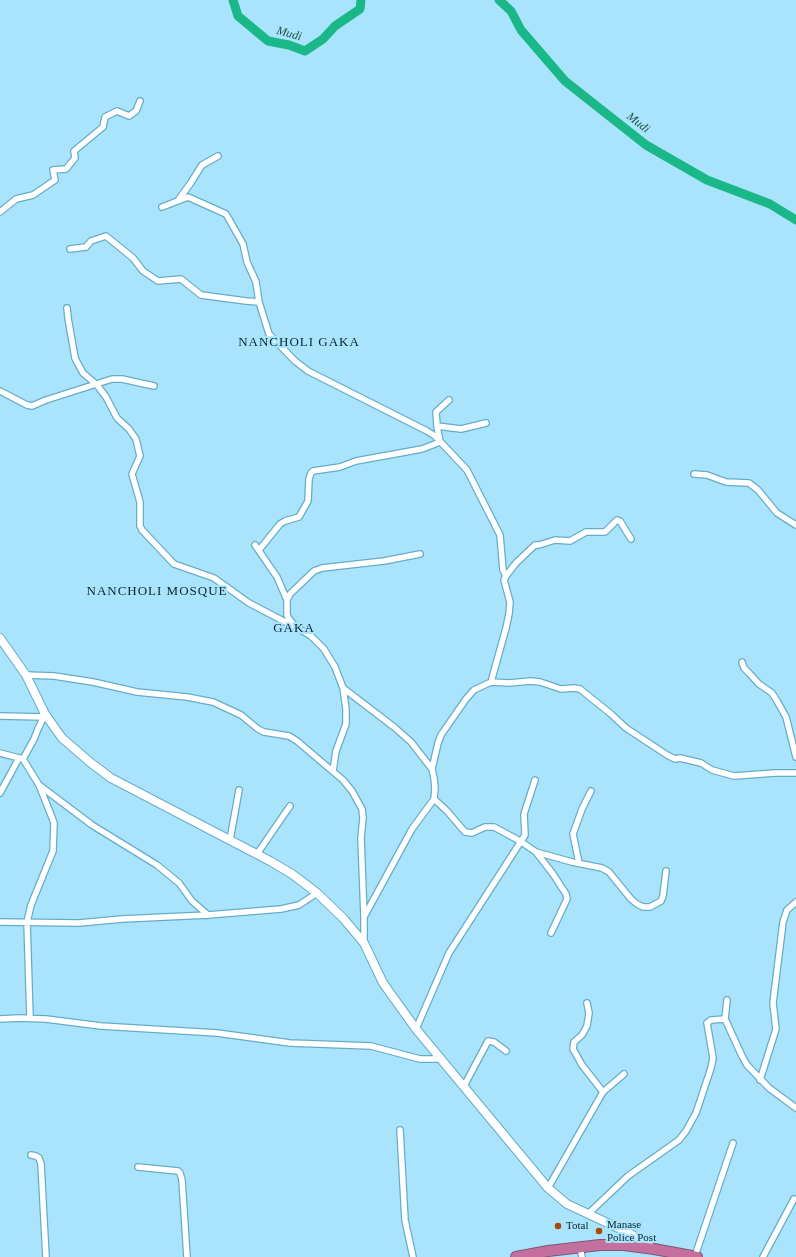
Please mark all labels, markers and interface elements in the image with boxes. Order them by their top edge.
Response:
water label: Mudi [275,24,303,44]
water label: Mudi [624,110,652,136]
district label: NANCHOLI GAKA [238,335,360,351]
district label: NANCHOLI MOSQUE [86,584,228,600]
district label: GAKA [273,621,315,637]
place label: Manase Police Post [607,1218,656,1244]
place label: Total [566,1219,588,1233]
marker: Total [553,1221,563,1231]
marker: Manase Police Post [594,1226,604,1236]

